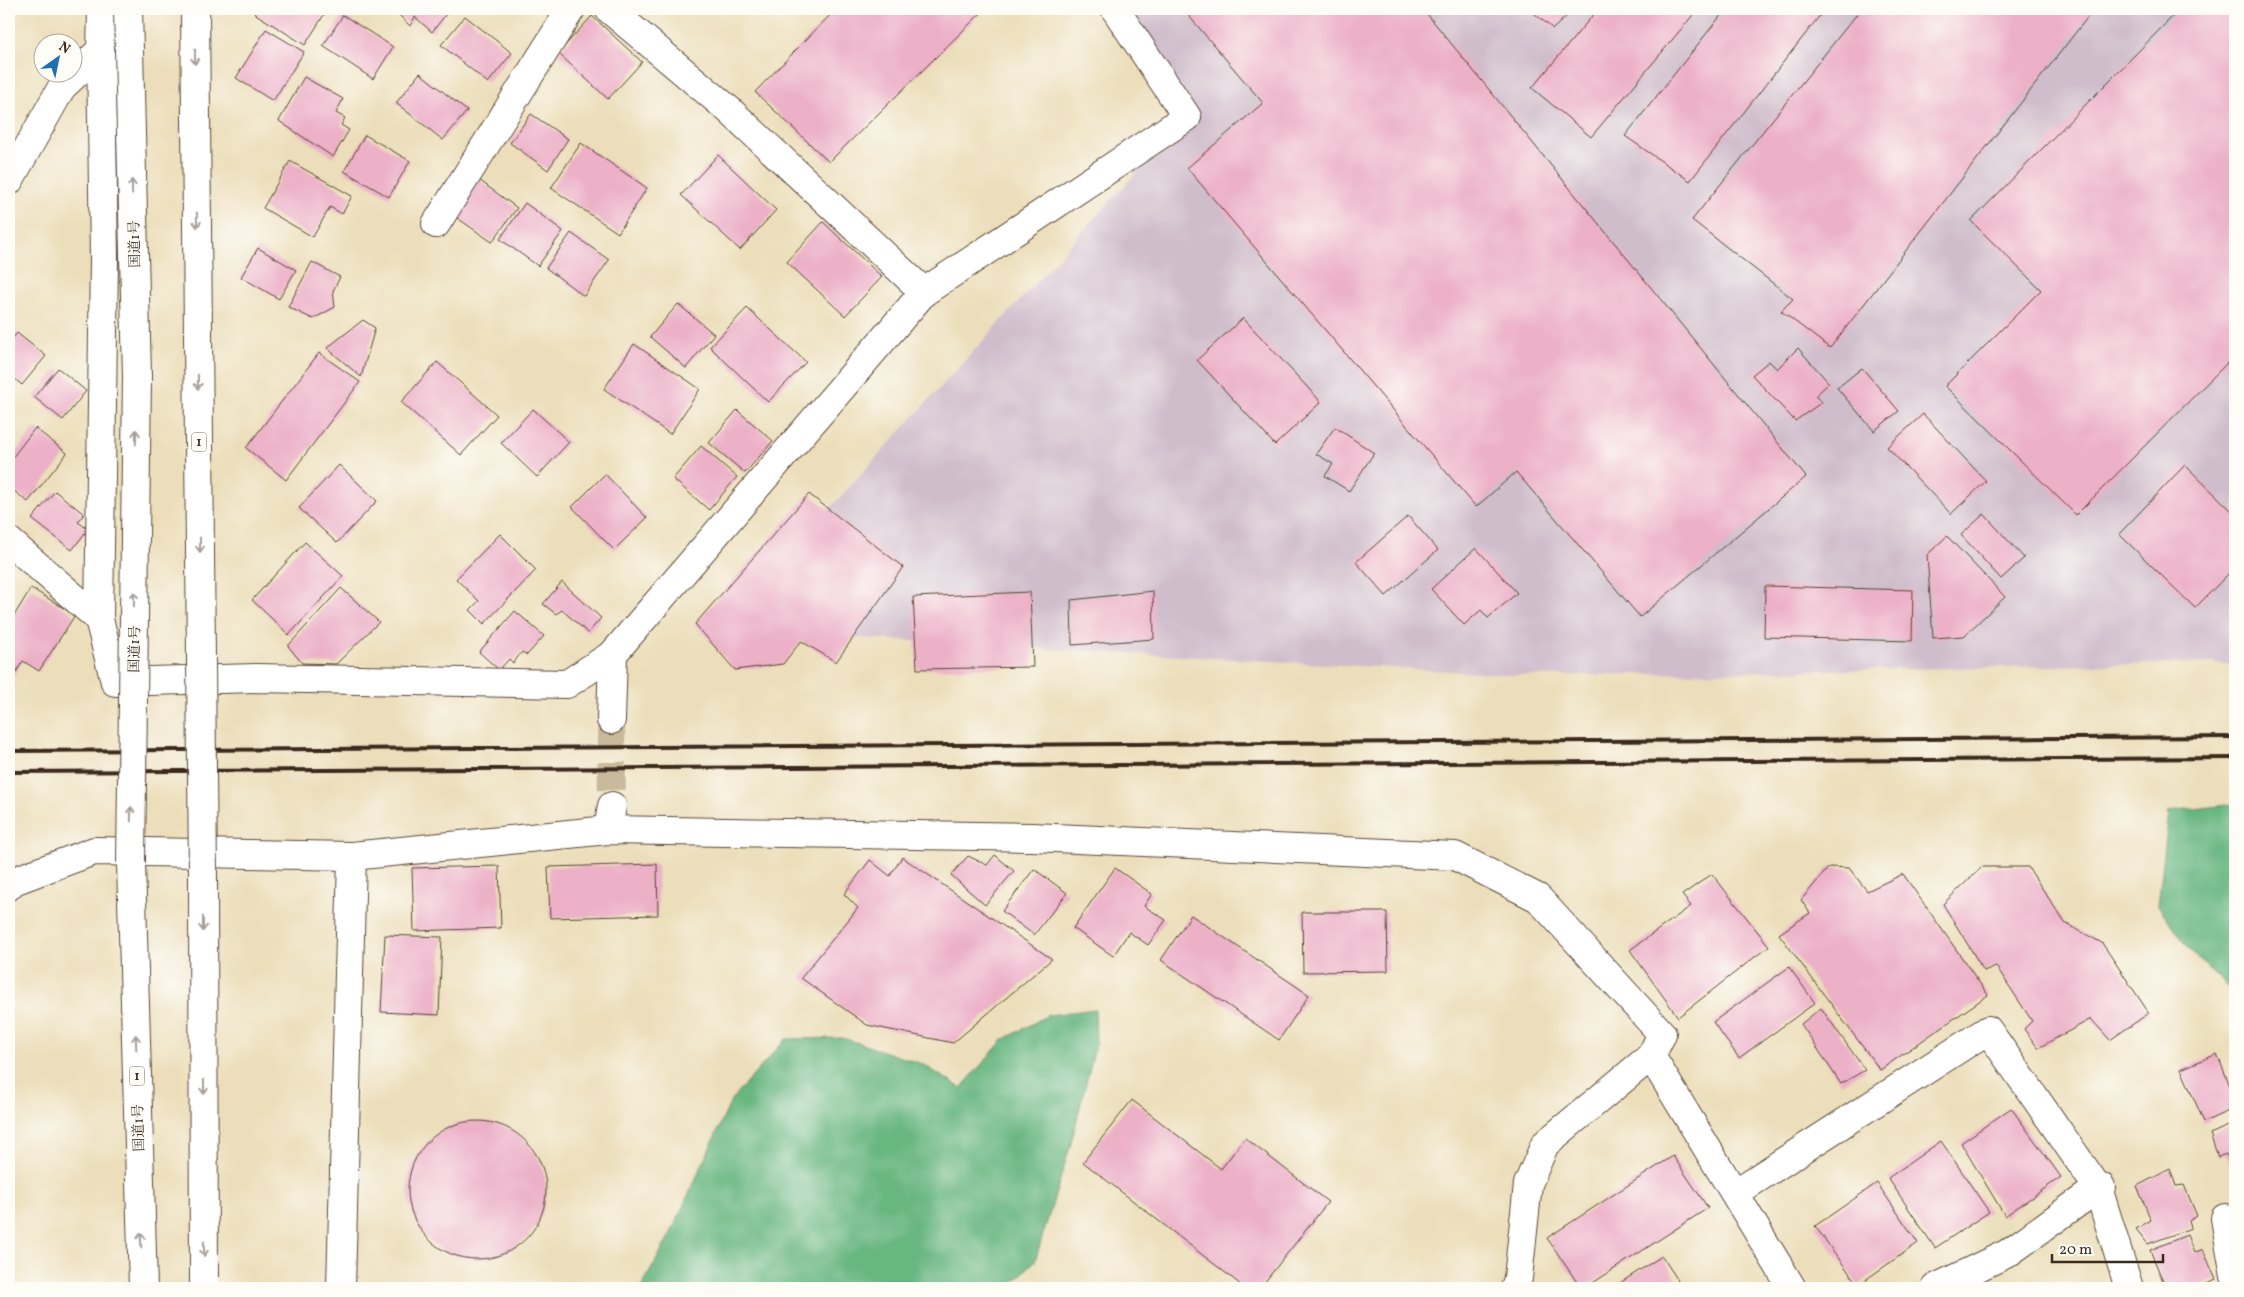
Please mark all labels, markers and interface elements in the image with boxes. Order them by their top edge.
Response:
north arrow [32,32,82,82]
text: N [55,38,74,59]
one-way arrow [190,49,200,65]
one-way arrow [128,179,137,195]
one-way arrow [192,212,202,228]
street label: 国道1号 [126,220,145,268]
one-way arrow [193,374,203,390]
one-way arrow [132,429,141,445]
road number: 1 [192,432,206,452]
one-way arrow [195,536,205,553]
one-way arrow [129,592,139,608]
street label: 国道1号 [126,625,145,673]
one-way arrow [127,807,136,823]
one-way arrow [198,916,208,932]
one-way arrow [131,1034,141,1050]
road number: 1 [130,1066,144,1086]
one-way arrow [199,1078,209,1095]
street label: 国道1号 [129,1104,150,1152]
one-way arrow [137,1232,146,1248]
scale bar [2052,1232,2163,1264]
text: 20 m [2059,1240,2092,1261]
one-way arrow [199,1241,209,1257]

